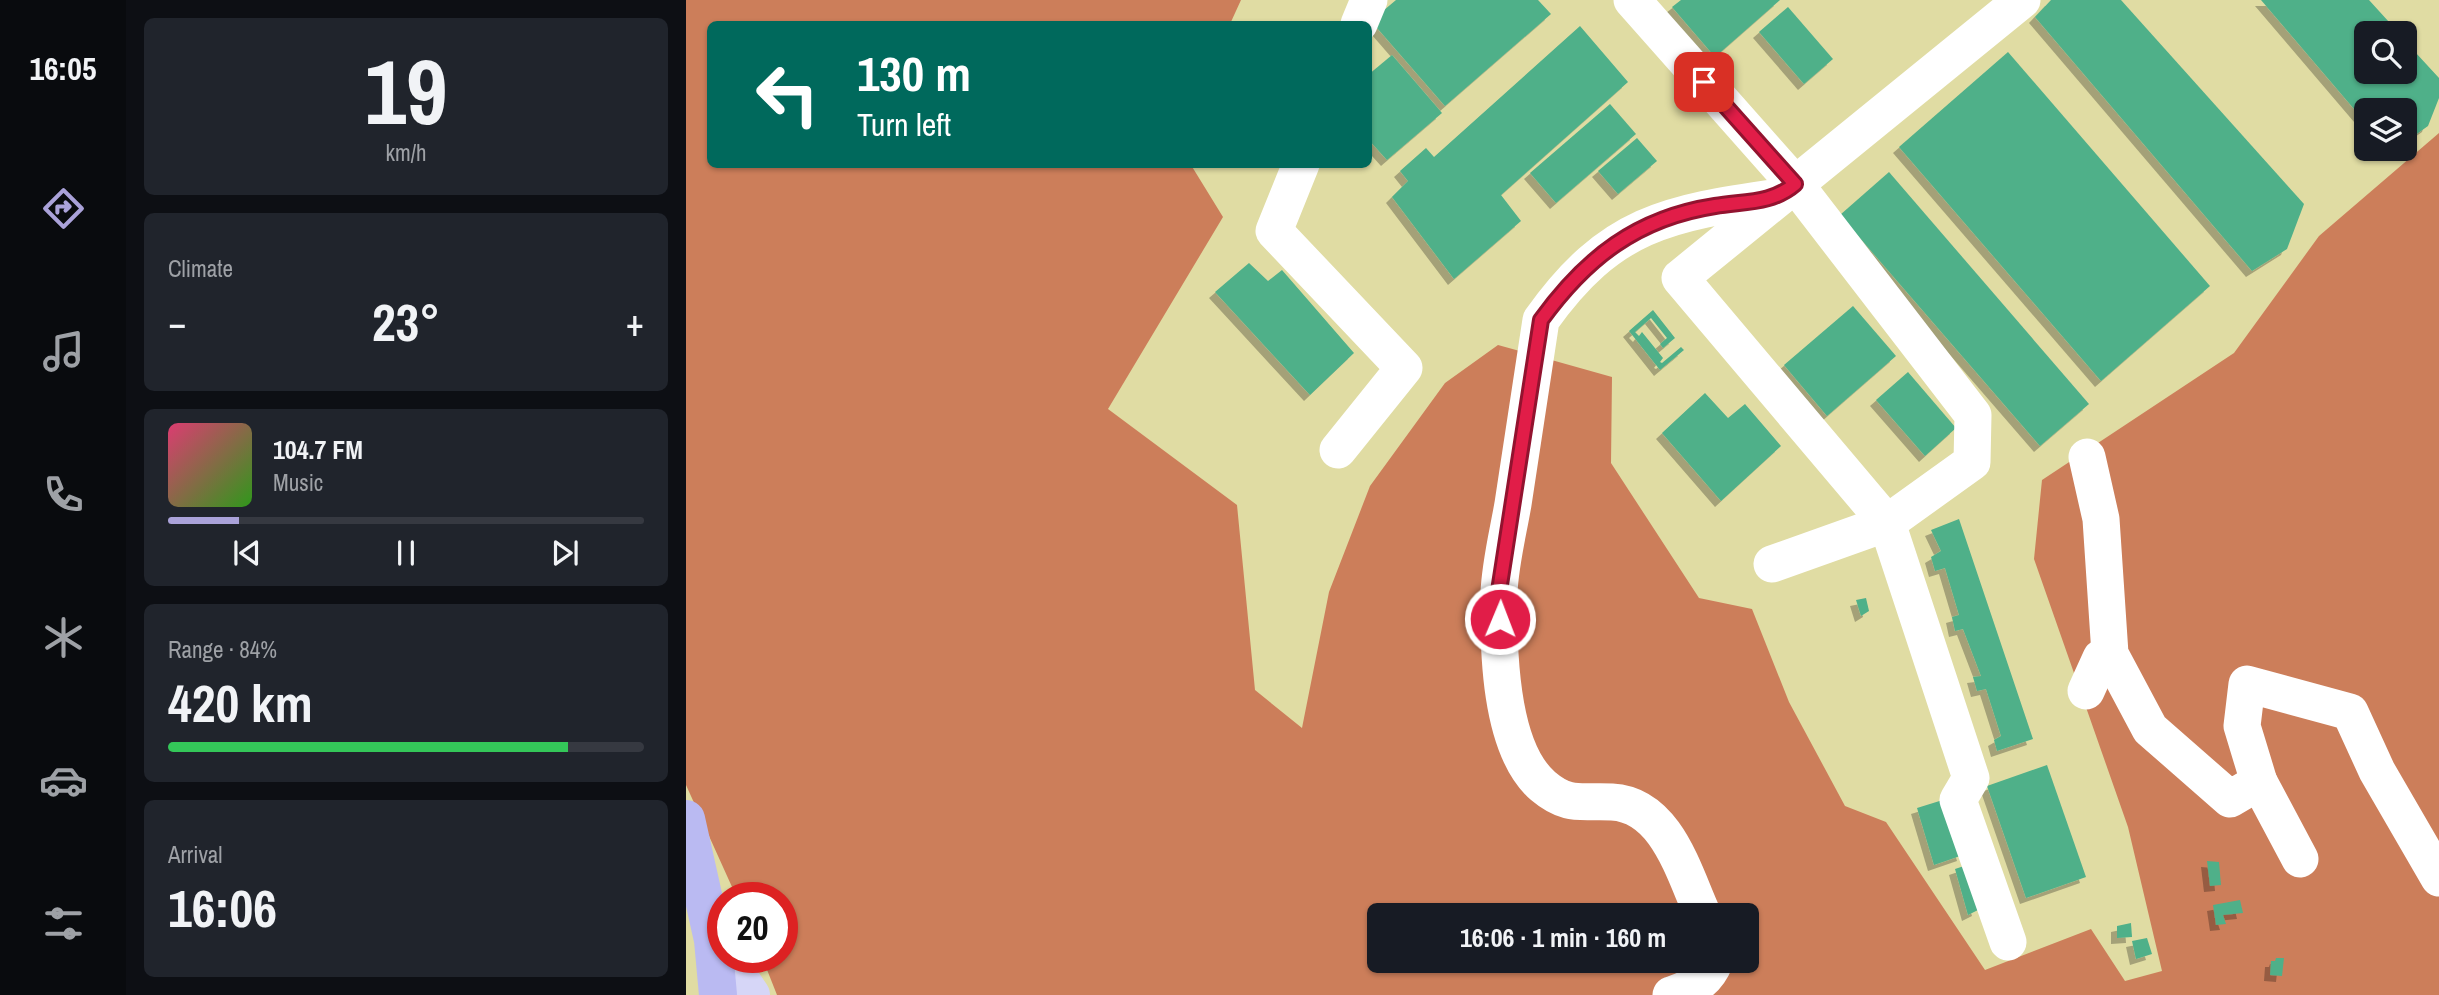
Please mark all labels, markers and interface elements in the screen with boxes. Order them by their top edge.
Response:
map controls [2354,21,2417,161]
button: search [2354,21,2417,84]
text: 19 [365,30,448,152]
text: 130 m [857,40,971,106]
text: 16:05 [29,47,97,90]
icon: left [742,49,833,140]
pin [1674,52,1734,112]
icon: arrive [1685,63,1723,101]
button: layers [2354,98,2417,161]
text: Turn left [857,103,951,146]
text: km/h [386,137,426,168]
icon: directions [39,184,88,233]
text: Climate [168,253,233,284]
text: 23° [372,287,440,357]
text: − [168,297,186,348]
text: + [626,297,644,348]
icon: music [39,327,88,376]
text: 104.7 FM [273,432,363,467]
text: Music [273,467,323,498]
icon: phone [39,470,88,519]
icon: previous [228,534,266,572]
icon: pause [387,534,425,572]
icon: next [546,534,584,572]
position arrow [1463,582,1537,656]
icon: climate [39,613,88,662]
text: Range · 84% [168,634,277,665]
text: 420 km [168,668,313,738]
icon: car [39,756,88,805]
text: Arrival [168,839,223,870]
text: 16:06 [168,873,277,943]
speed limit sign: 20 [707,882,798,973]
icon: filters [39,899,88,948]
text: 16:06 · 1 min · 160 m [1460,920,1666,955]

